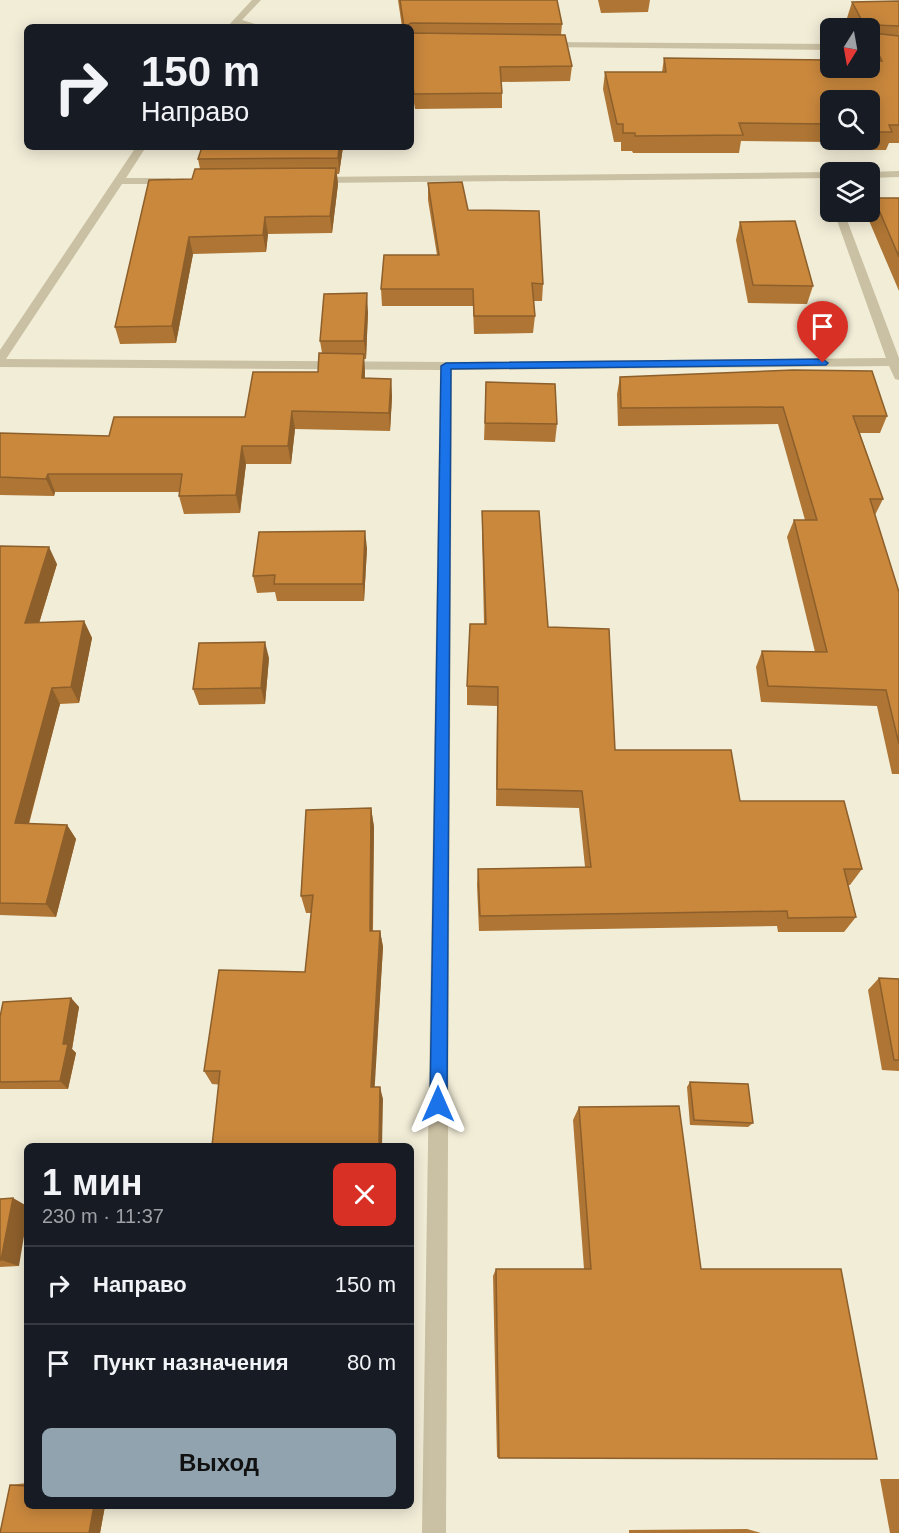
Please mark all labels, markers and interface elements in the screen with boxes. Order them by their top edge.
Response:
north arrow [820,18,880,78]
map controls [820,18,880,222]
icon: right [42,48,120,126]
text: 150 m [141,48,260,95]
button: search [820,90,880,150]
text: Направо [141,97,249,127]
button: layers [820,162,880,222]
pin [797,301,848,363]
icon: arrive [806,310,839,343]
position arrow [406,1072,470,1136]
text: 1 мин [42,1162,143,1203]
button: close [333,1163,396,1226]
text: 230 m · 11:37 [42,1205,164,1227]
icon: right [42,1269,75,1302]
text: Направо [93,1272,187,1297]
text: 150 m [335,1272,396,1297]
icon: arrive [42,1347,75,1380]
text: Пункт назначения [93,1350,289,1375]
text: 80 m [347,1350,396,1375]
button: Выход [42,1428,396,1497]

